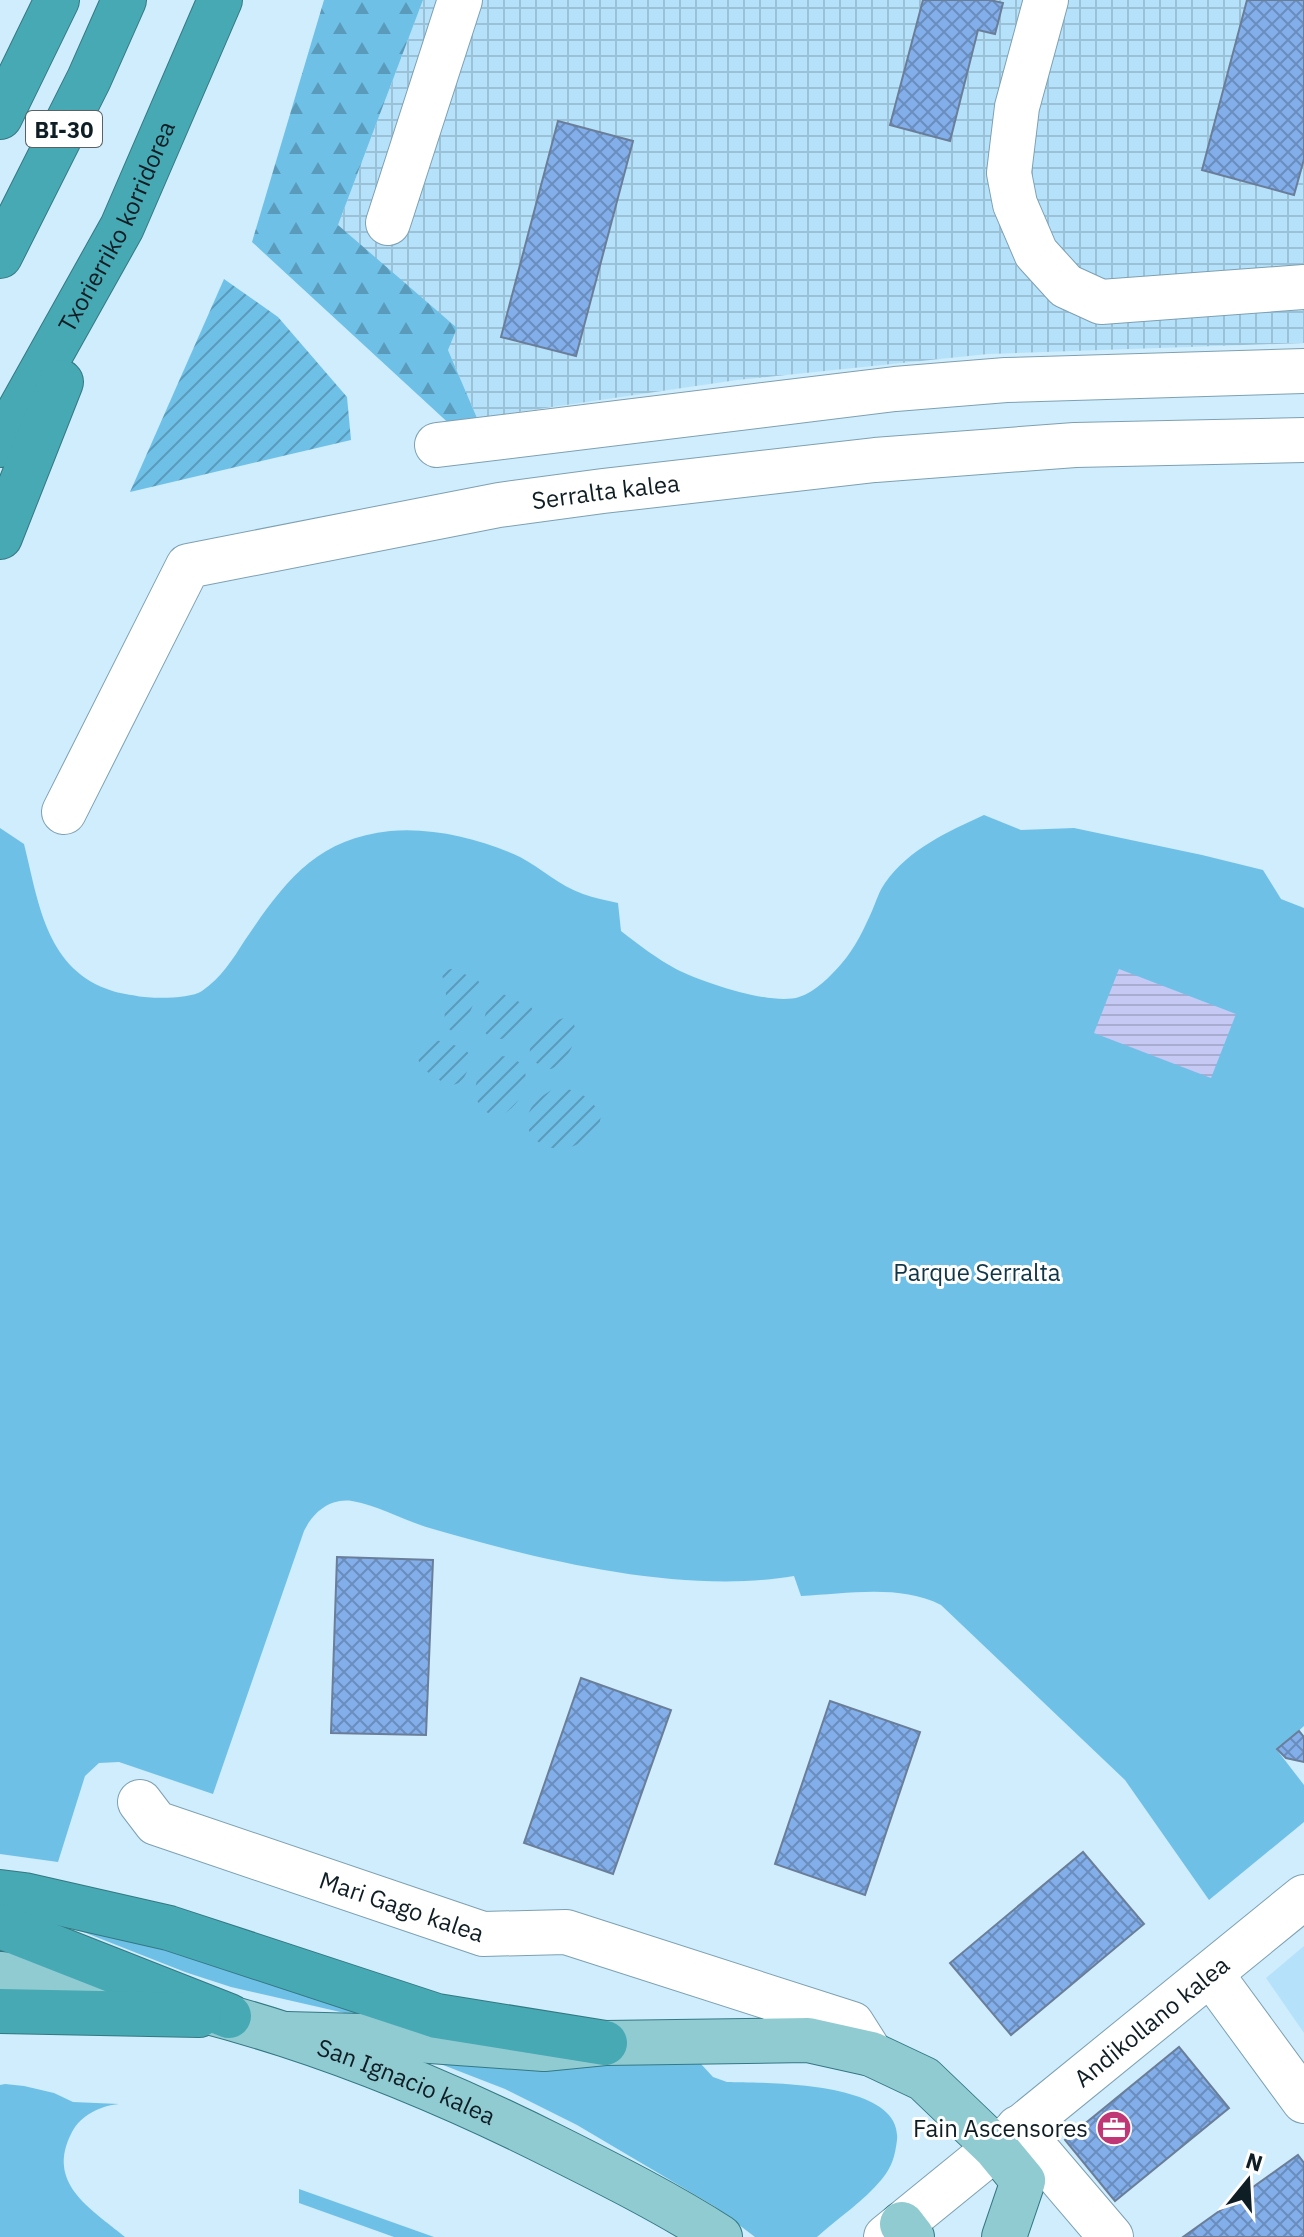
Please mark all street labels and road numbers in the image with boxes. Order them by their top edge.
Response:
road number: BI-30 [26,111,102,147]
street label: Txorierriko korridorea [50,116,182,338]
street label: Serralta kalea [530,466,682,516]
street label: Mari Gago kalea [315,1864,489,1949]
street label: Andikollano kalea [1067,1948,1236,2094]
street label: San Ignacio kalea [313,2031,501,2132]

